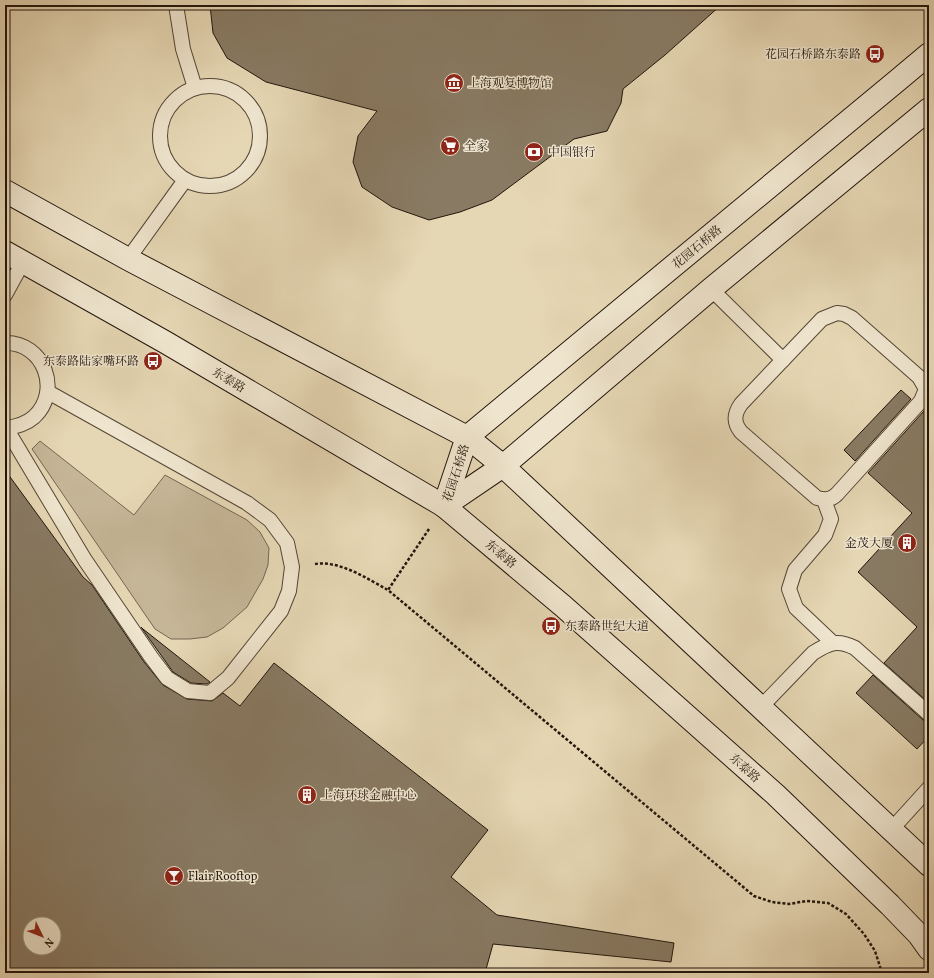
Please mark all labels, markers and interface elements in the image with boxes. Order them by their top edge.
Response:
bus stop icon: 花园石桥路东泰路 [864,43,886,65]
place label: 花园石桥路东泰路 [765,47,861,63]
museum icon: 上海观复博物馆 [443,72,465,94]
place label: 上海观复博物馆 [468,76,552,92]
supermarket icon: 全家 [439,135,461,157]
place label: 全家 [464,139,488,155]
bank icon: 中国银行 [523,141,545,163]
place label: 中国银行 [548,145,596,161]
street label: 花园石桥路 [670,222,726,273]
bus stop icon: 东泰路陆家嘴环路 [142,350,164,372]
place label: 东泰路陆家嘴环路 [43,354,139,370]
street label: 东泰路 [209,365,248,397]
street label: 花园石桥路 [440,442,474,504]
building icon: 金茂大厦 [896,532,918,554]
place label: 金茂大厦 [845,536,893,552]
street label: 东泰路 [481,537,519,572]
bus stop icon: 东泰路世纪大道 [540,615,562,637]
place label: 东泰路世纪大道 [565,619,649,635]
street label: 东泰路 [726,751,763,787]
building icon: 上海环球金融中心 [296,784,318,806]
place label: 上海环球金融中心 [321,788,417,804]
bar icon: Flair Rooftop [163,865,185,887]
place label: Flair Rooftop [188,869,258,885]
north arrow [22,916,62,956]
text: N [40,934,56,950]

